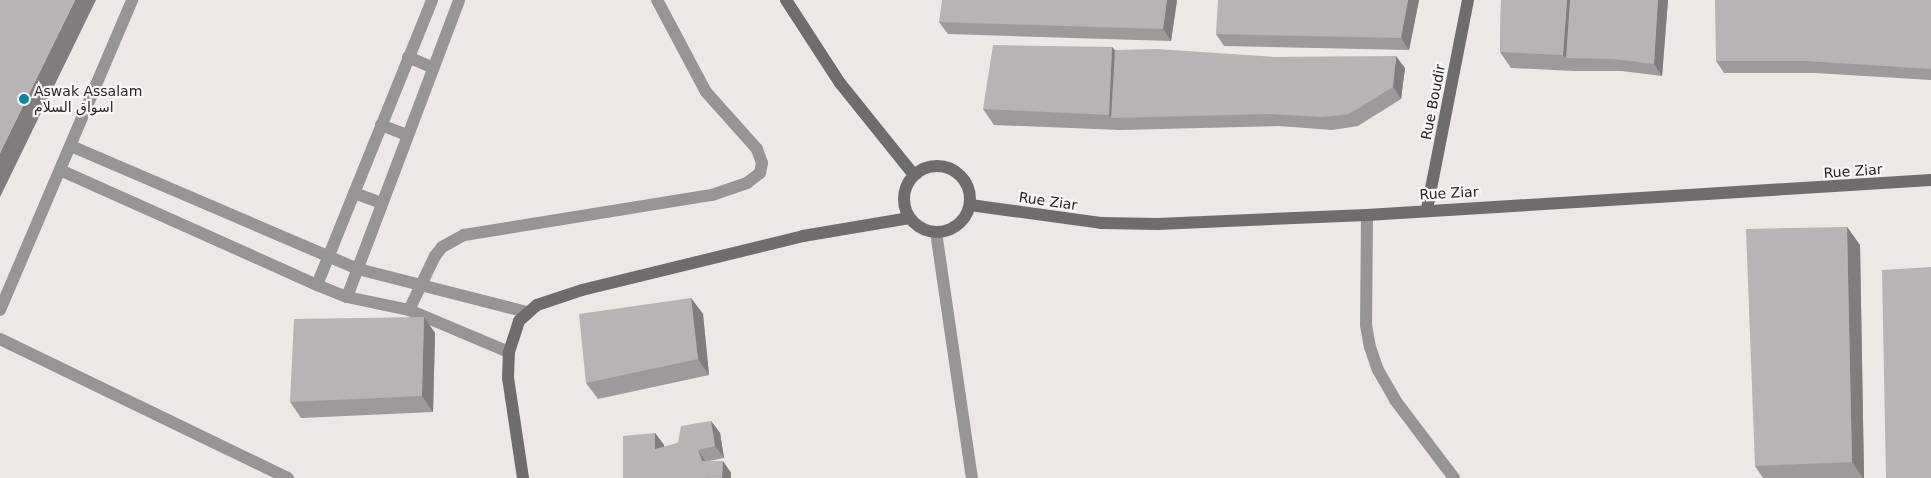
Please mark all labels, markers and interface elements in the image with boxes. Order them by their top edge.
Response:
street label: Rue Boudir [1417,63,1449,141]
place label: Aswak Assalam اسواق السلام [34,83,142,115]
marker: Aswak Assalam اسواق السلام [18,93,30,105]
street label: Rue Ziar [1823,161,1883,181]
street label: Rue Ziar [1419,183,1479,203]
street label: Rue Ziar [1018,189,1078,213]

